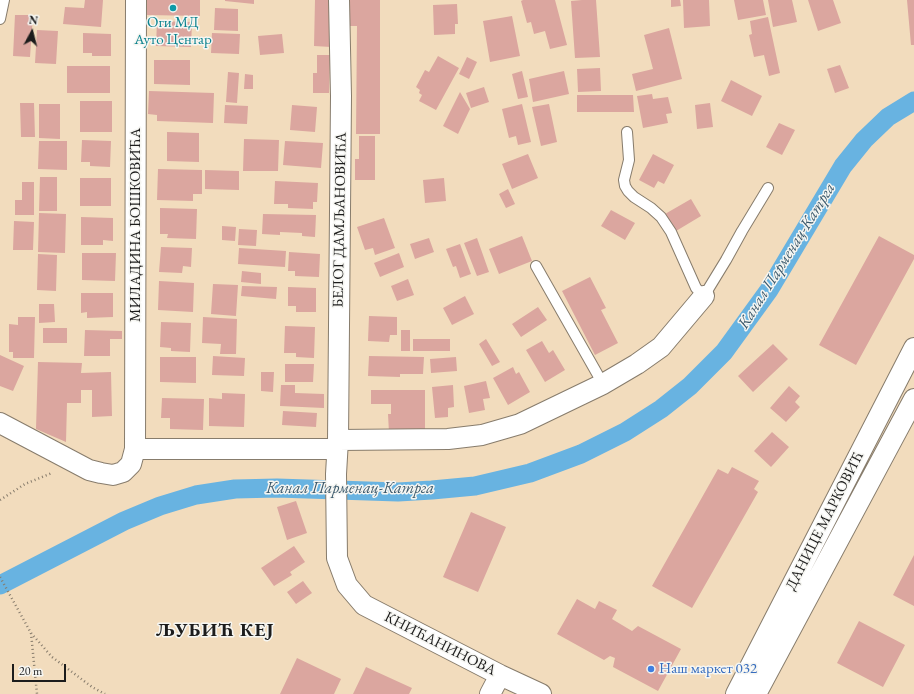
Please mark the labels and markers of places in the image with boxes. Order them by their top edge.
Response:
marker: Оги МД Ауто Центар [168,3,178,13]
place label: Оги МД Ауто Центар [134,14,212,49]
place label: Наш маркет 032 [659,660,757,678]
marker: Наш маркет 032 [646,664,656,674]

